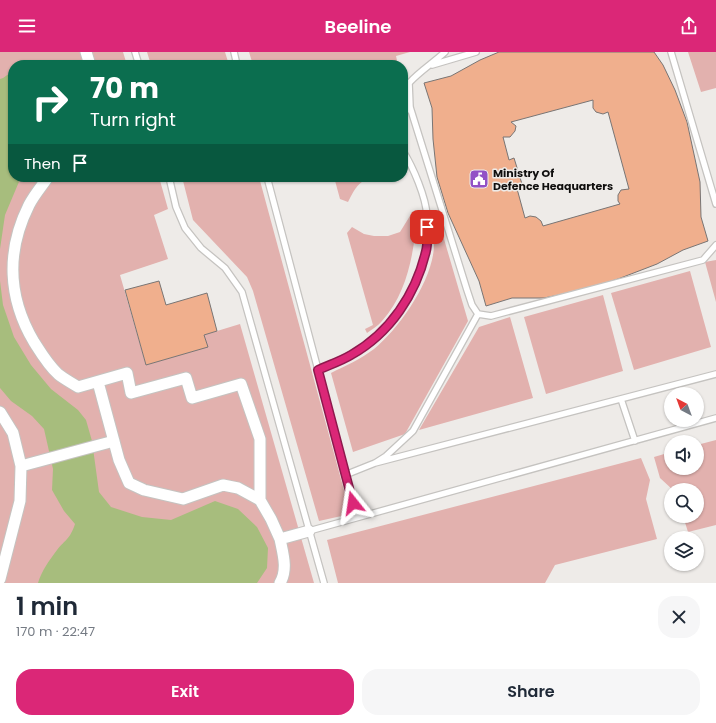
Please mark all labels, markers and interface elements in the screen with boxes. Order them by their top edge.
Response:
text: Beeline [325,14,391,39]
icon: menu [16,15,38,37]
icon: share [678,15,700,37]
text: 70 m [90,69,159,108]
icon: right [24,76,76,128]
text: Turn right [90,107,176,132]
icon: arrive [69,152,91,174]
text: Then [24,153,61,174]
place label: Ministry Of Defence Heaquarters [493,165,613,194]
public building icon: Ministry Of Defence Heaquarters [468,168,490,190]
pin [410,210,444,244]
icon: arrive [416,216,438,238]
north arrow [664,387,704,427]
map controls [664,387,704,571]
button: sound [664,435,704,475]
position arrow [332,482,374,524]
button: search [664,483,704,523]
button: layers [664,531,704,571]
text: 1 min [16,590,78,623]
button: close [658,596,700,638]
text: 170 m · 22:47 [16,622,95,641]
button: Exit [16,669,354,715]
button: Share [362,669,700,715]

